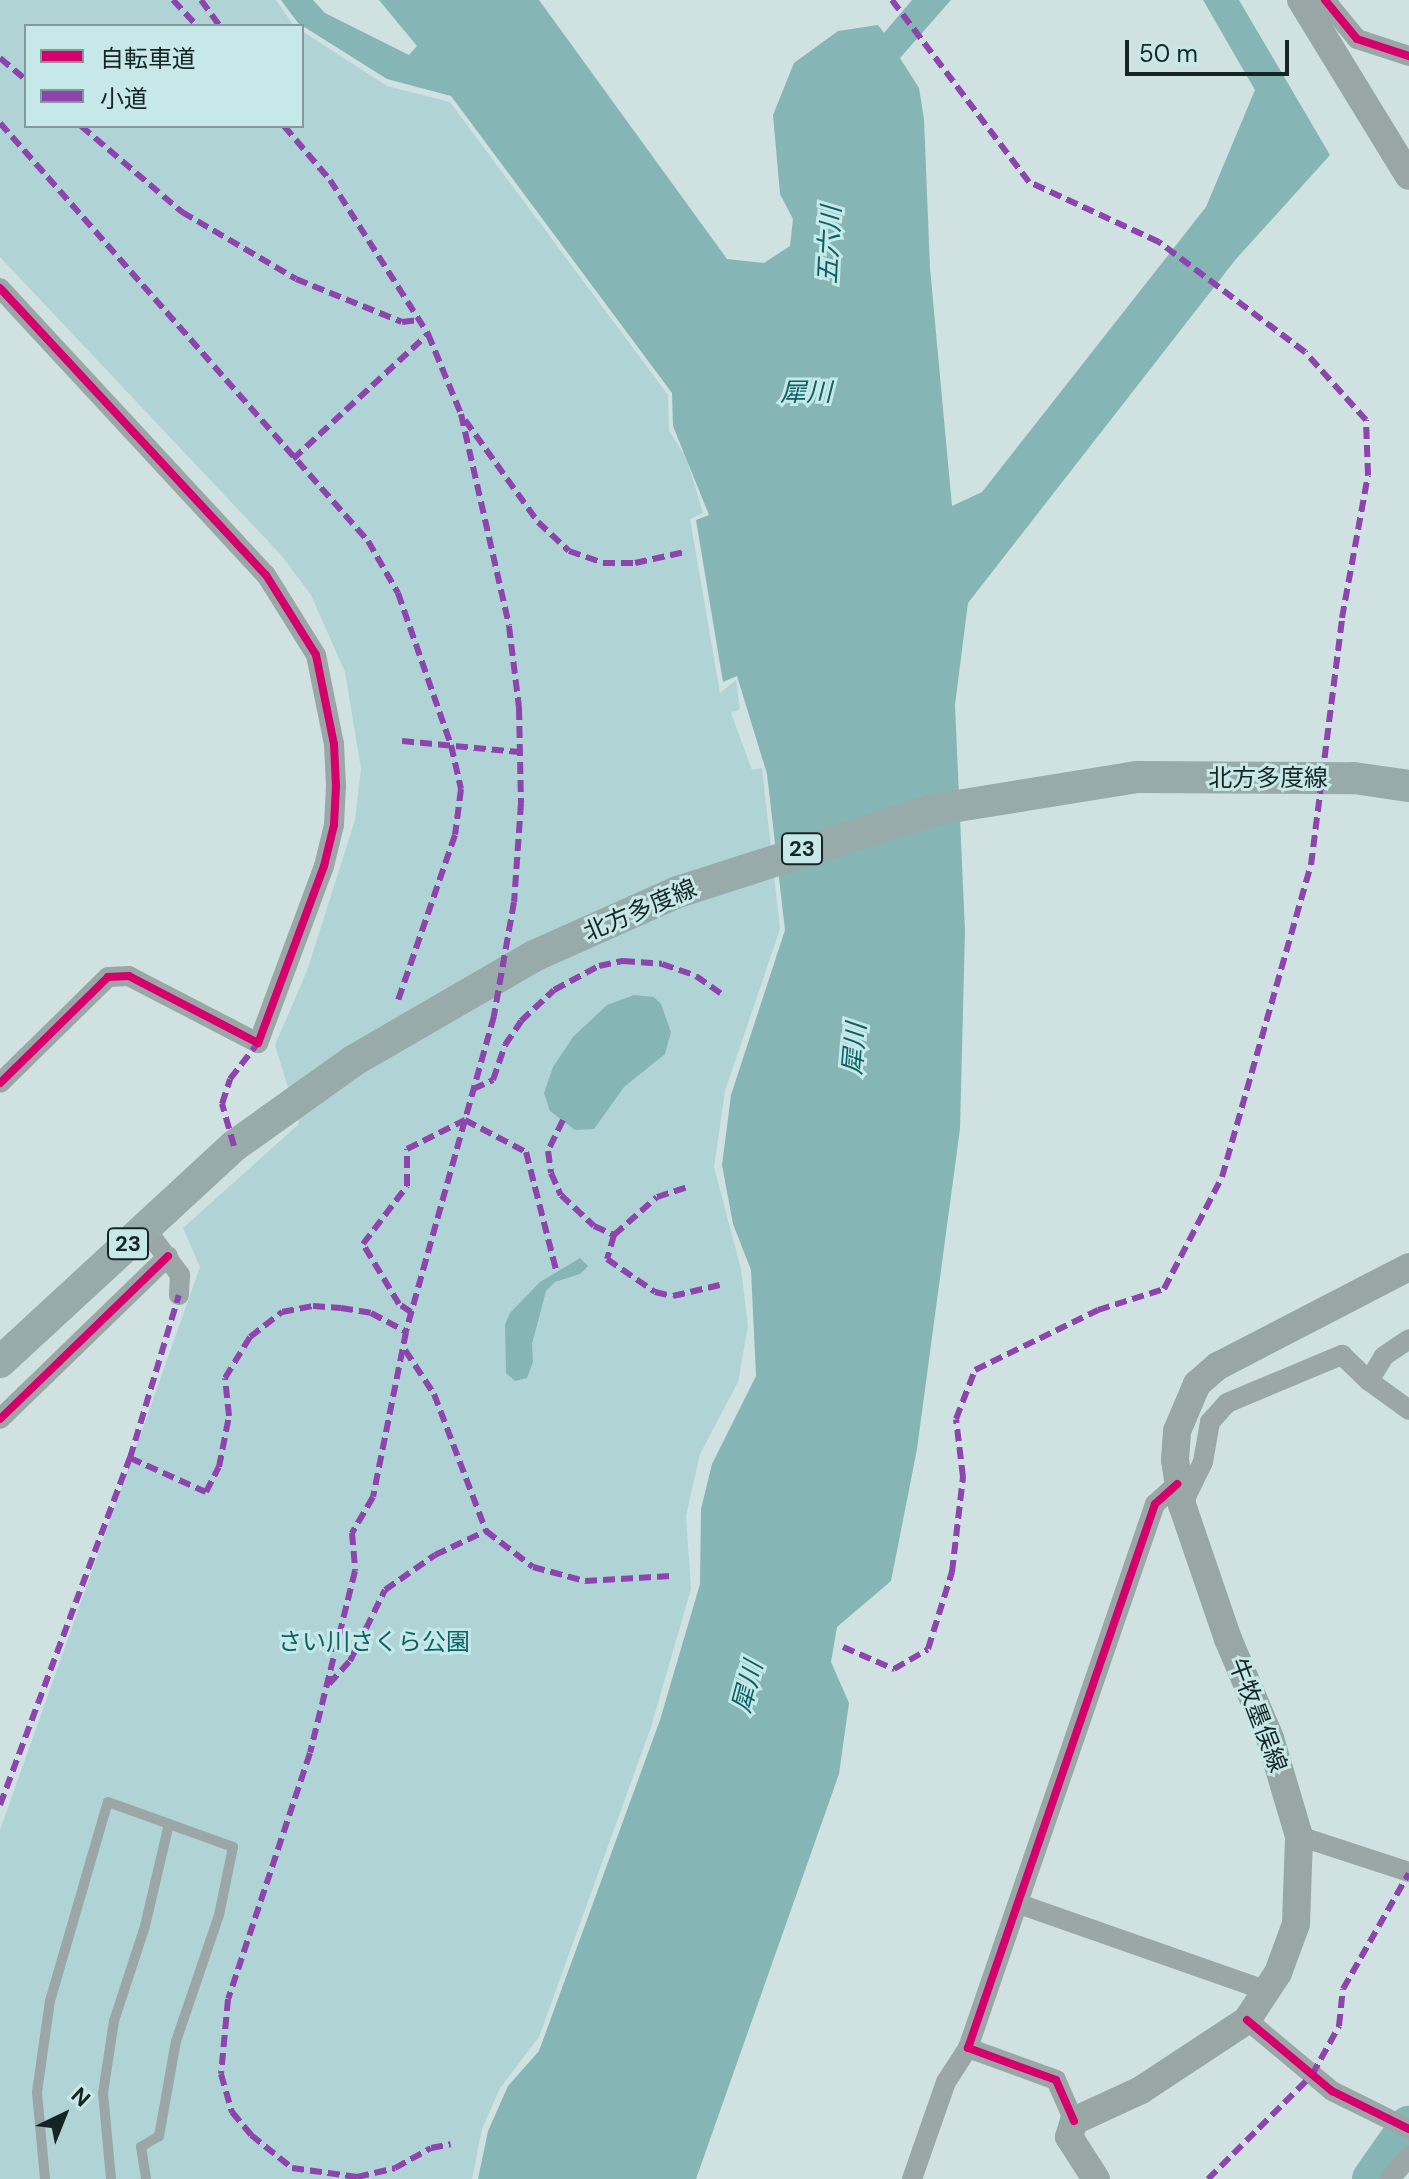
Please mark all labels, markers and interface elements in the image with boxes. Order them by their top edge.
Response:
legend [24,24,304,128]
scale bar [1129,24,1293,74]
text: 50 m [1139,38,1198,69]
text: 自転車道 [100,43,196,74]
text: 小道 [100,83,148,114]
water label: 五六川 [812,205,848,285]
water label: 犀川 [780,377,832,409]
street label: 北方多度線 [1208,764,1328,792]
road number: 23 [780,831,824,867]
street label: 北方多度線 [579,873,701,947]
water label: 犀川 [837,1022,873,1076]
road number: 23 [106,1226,150,1262]
park label: さい川さくら公園 [278,1628,470,1656]
street label: 牛牧墨俣線 [1223,1654,1293,1776]
water label: 犀川 [726,1658,770,1716]
north arrow [24,2075,104,2155]
text: N [65,2081,96,2113]

